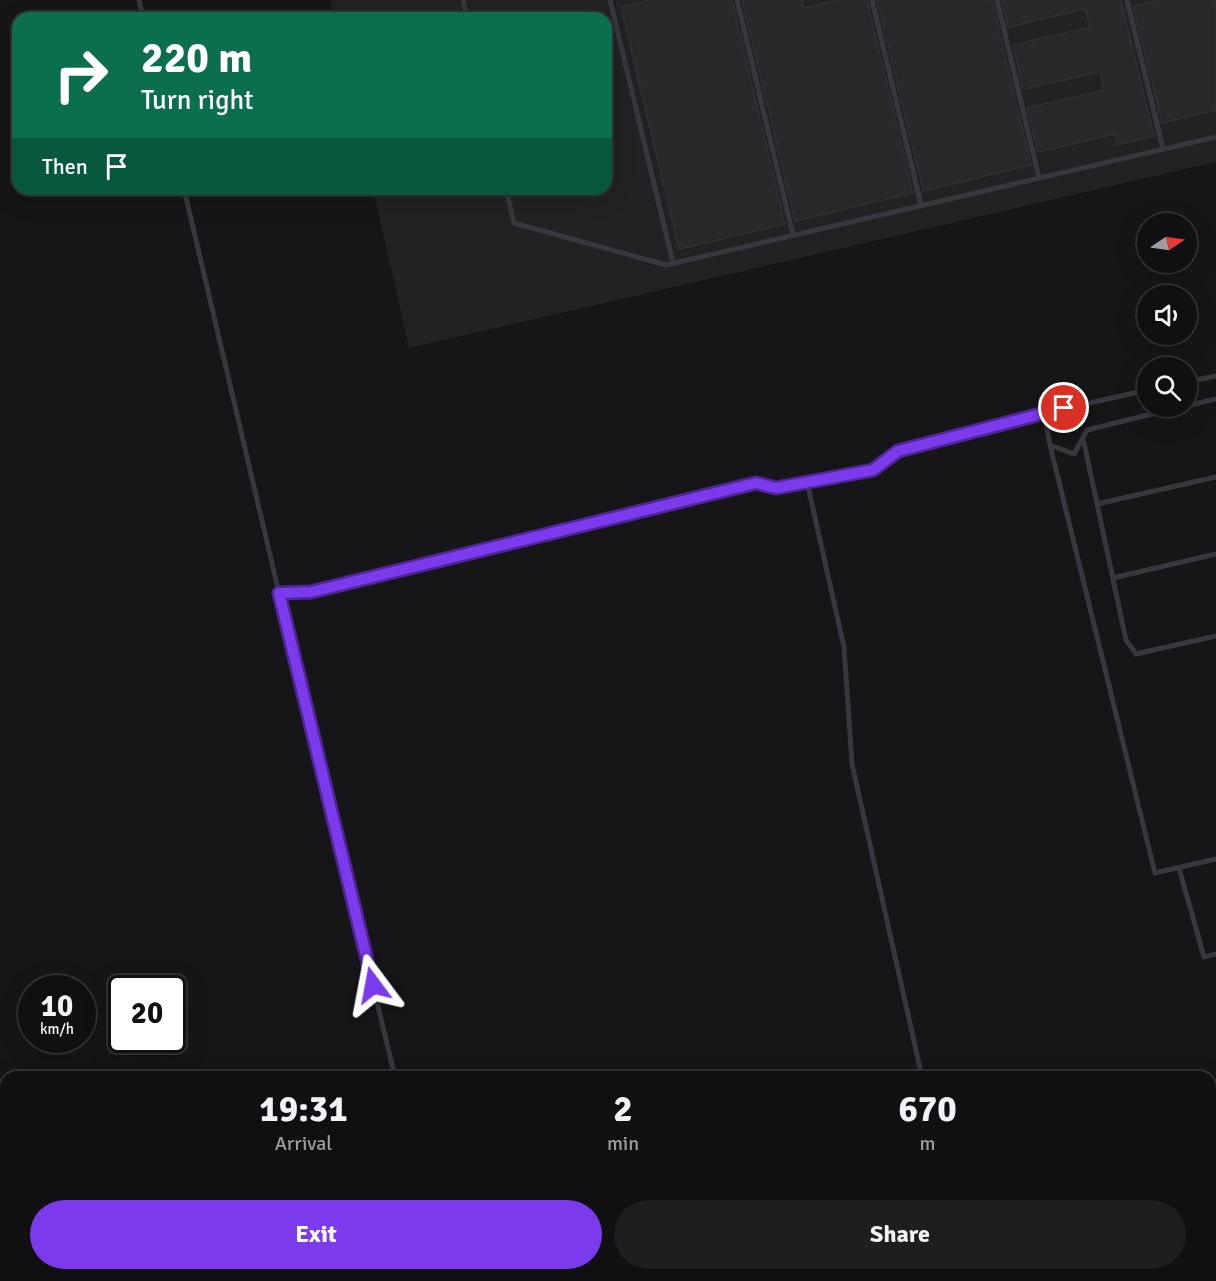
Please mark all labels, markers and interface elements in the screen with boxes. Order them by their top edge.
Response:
text: 220 m [141,33,252,84]
icon: right [42,36,120,114]
text: Turn right [141,84,254,117]
icon: arrive [100,150,133,183]
text: Then [42,153,88,180]
north arrow [1137,213,1197,273]
map controls [1137,213,1197,417]
button: sound [1137,285,1197,345]
button: search [1137,357,1197,417]
pin [1038,382,1089,433]
icon: arrive [1047,391,1080,424]
position arrow [341,953,405,1017]
speed limit sign: 20 [108,975,186,1053]
text: 10 [41,988,73,1025]
text: km/h [40,1020,74,1038]
text: 19:31 [259,1087,348,1132]
text: 2 [613,1087,633,1132]
text: 670 [898,1087,957,1132]
text: Arrival [275,1131,332,1156]
text: min [607,1131,639,1156]
text: m [920,1131,936,1156]
button: Exit [30,1200,602,1269]
button: Share [614,1200,1186,1269]

